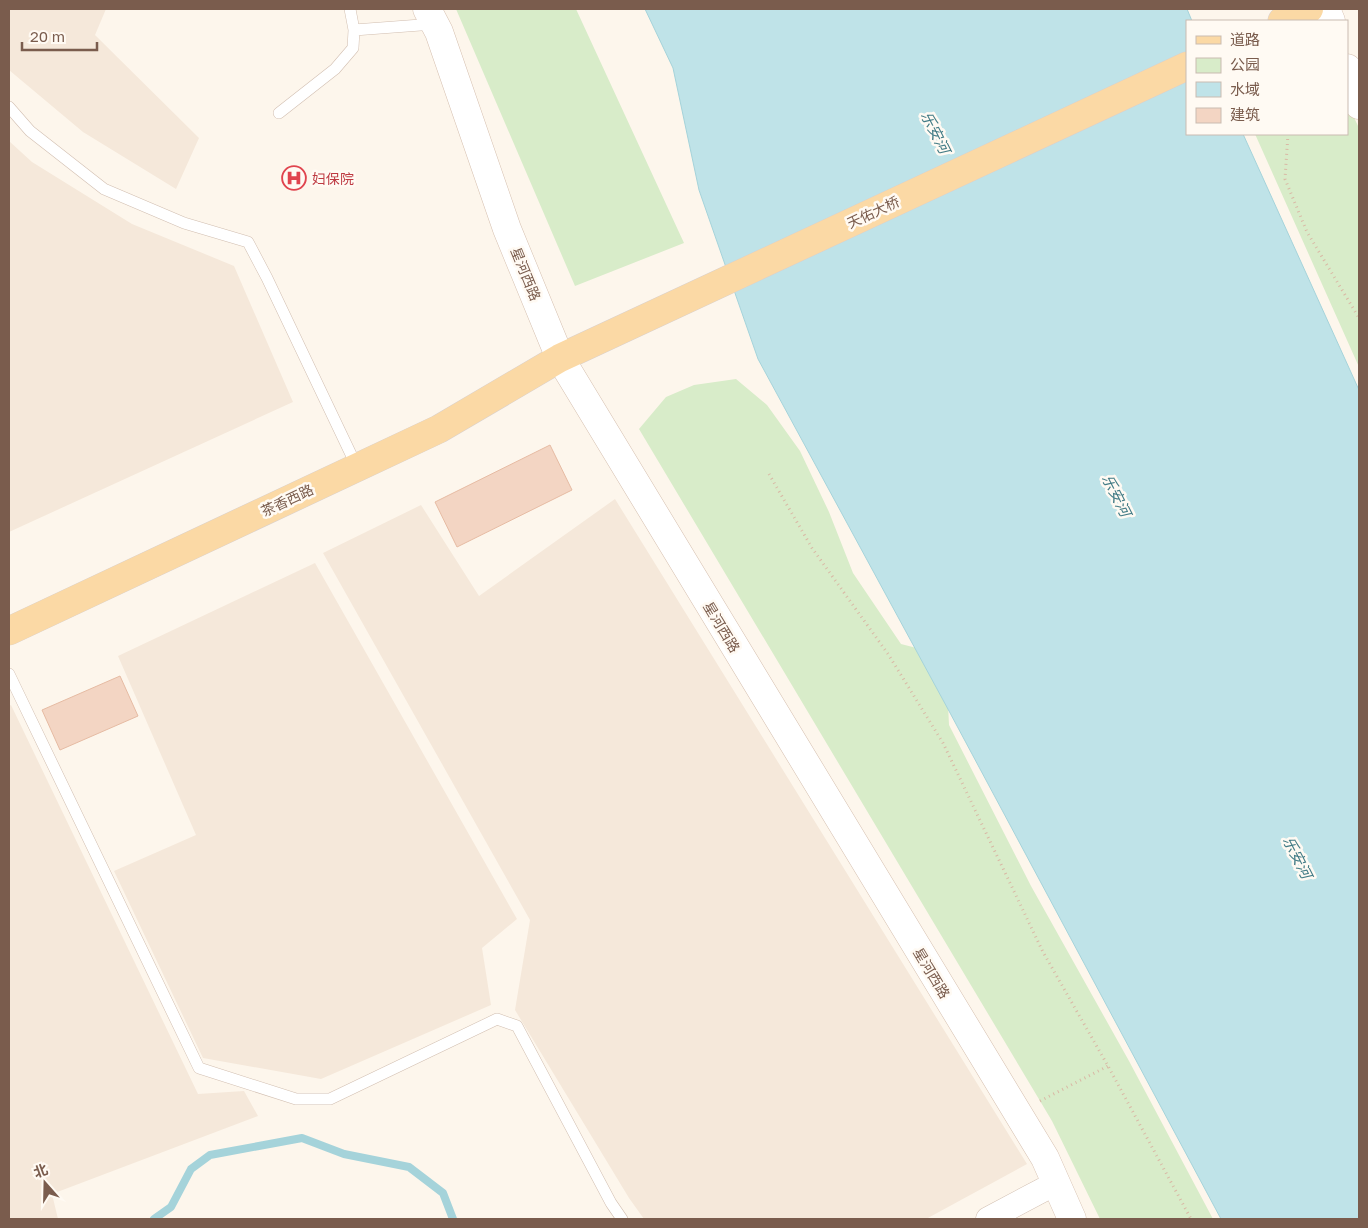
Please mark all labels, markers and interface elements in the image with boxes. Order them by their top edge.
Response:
scale bar [22,20,98,52]
legend [1186,20,1348,135]
text: 20 m [30,27,65,45]
text: 道路 [1230,30,1260,48]
text: 公园 [1230,55,1260,73]
text: 水域 [1230,80,1260,98]
text: 建筑 [1230,105,1260,123]
water label: 乐安河 [918,108,956,159]
hospital icon: 妇保院 [281,165,307,191]
place label: 妇保院 [312,170,354,187]
street label: 天佑大桥 [844,192,902,232]
street label: 星河西路 [508,245,544,303]
water label: 乐安河 [1099,471,1137,522]
street label: 茶香西路 [258,480,316,520]
street label: 星河西路 [700,599,744,655]
water label: 乐安河 [1280,833,1318,884]
street label: 星河西路 [910,945,954,1001]
north arrow [20,1158,70,1208]
text: 北 [31,1160,50,1181]

